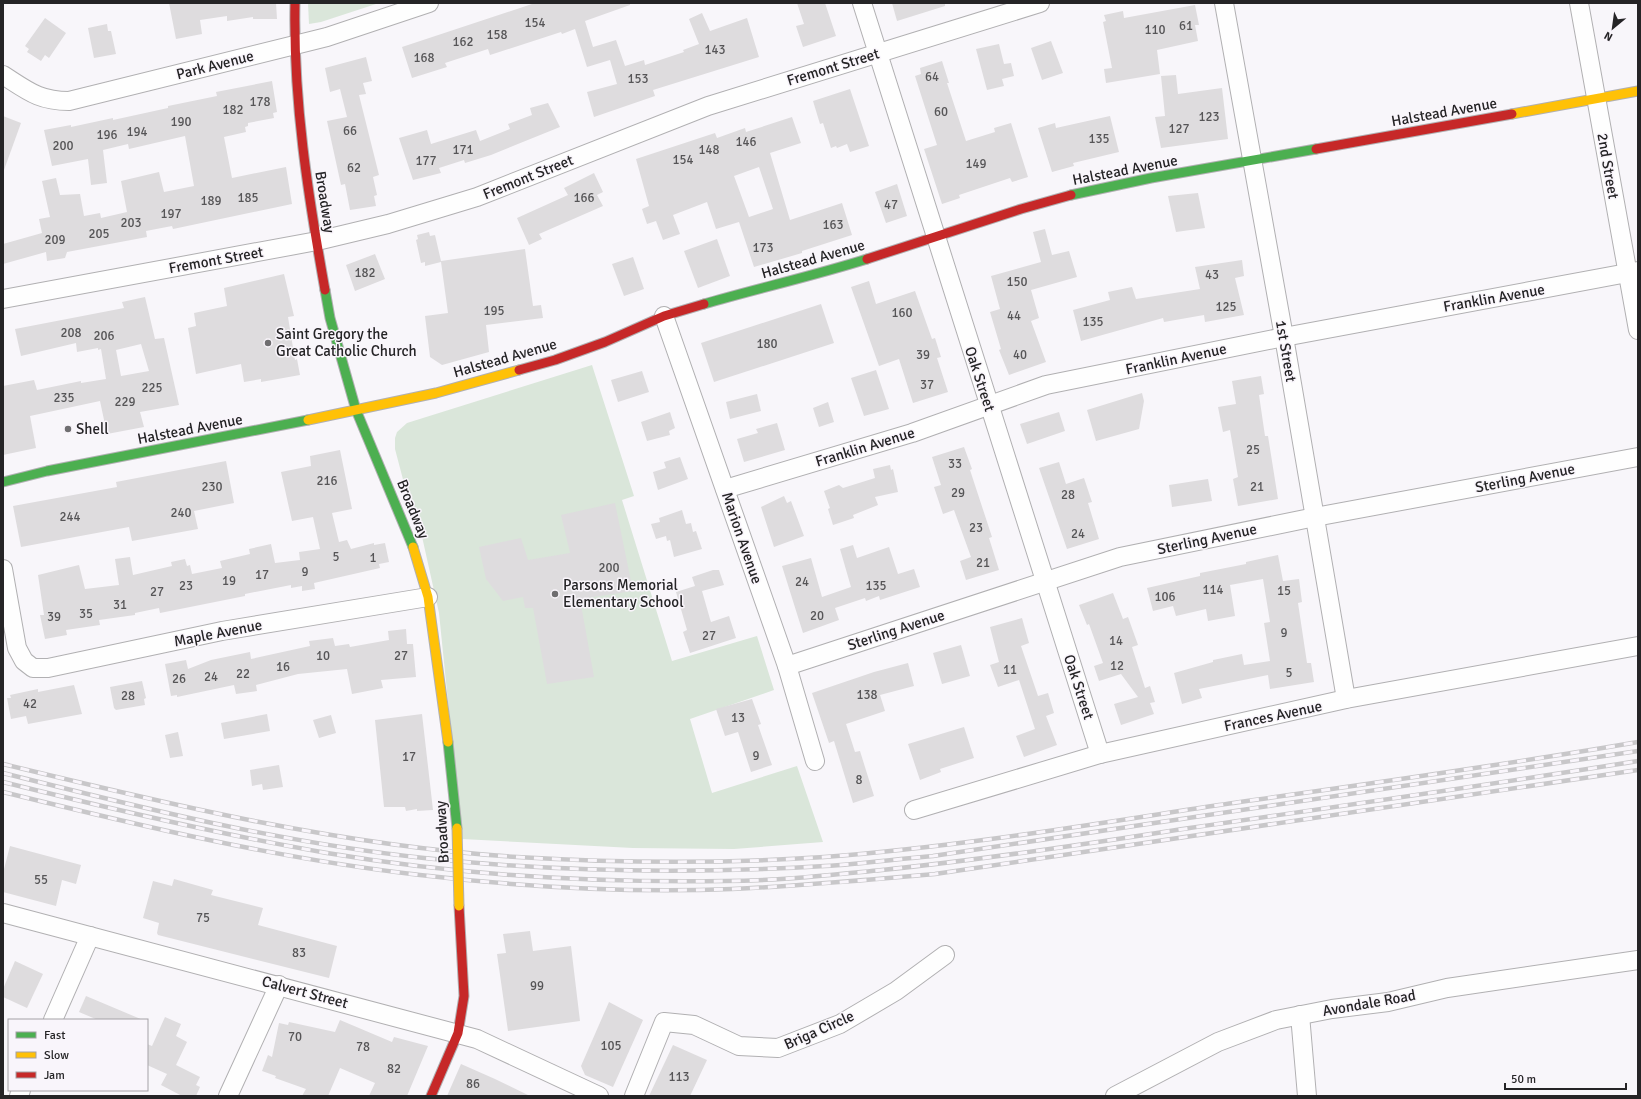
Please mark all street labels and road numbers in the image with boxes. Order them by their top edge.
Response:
street label: Fremont Street [785,44,881,90]
street label: Park Avenue [174,47,256,83]
street label: Halstead Avenue [1390,94,1498,130]
street label: 2nd Street [1593,132,1623,200]
street label: Fremont Street [480,151,576,203]
street label: Halstead Avenue [1071,151,1179,189]
street label: Broadway [311,170,339,234]
street label: Halstead Avenue [759,236,867,282]
street label: Fremont Street [167,243,265,277]
street label: Franklin Avenue [1442,280,1546,316]
street label: 1st Street [1272,319,1300,383]
street label: Halstead Avenue [451,335,559,381]
street label: Franklin Avenue [1124,340,1228,378]
street label: Oak Street [961,344,999,414]
street label: Halstead Avenue [136,410,244,448]
street label: Franklin Avenue [813,423,917,471]
street label: Sterling Avenue [1474,460,1576,496]
street label: Broadway [393,477,433,541]
street label: Marion Avenue [718,490,766,586]
street label: Sterling Avenue [1156,520,1258,558]
street label: Sterling Avenue [845,606,947,654]
street label: Maple Avenue [172,616,264,650]
street label: Oak Street [1060,652,1098,722]
street label: Frances Avenue [1222,697,1324,735]
street label: Broadway [431,800,453,864]
street label: Calvert Street [260,972,350,1012]
street label: Avondale Road [1321,986,1417,1020]
street label: Briga Circle [781,1007,857,1053]

